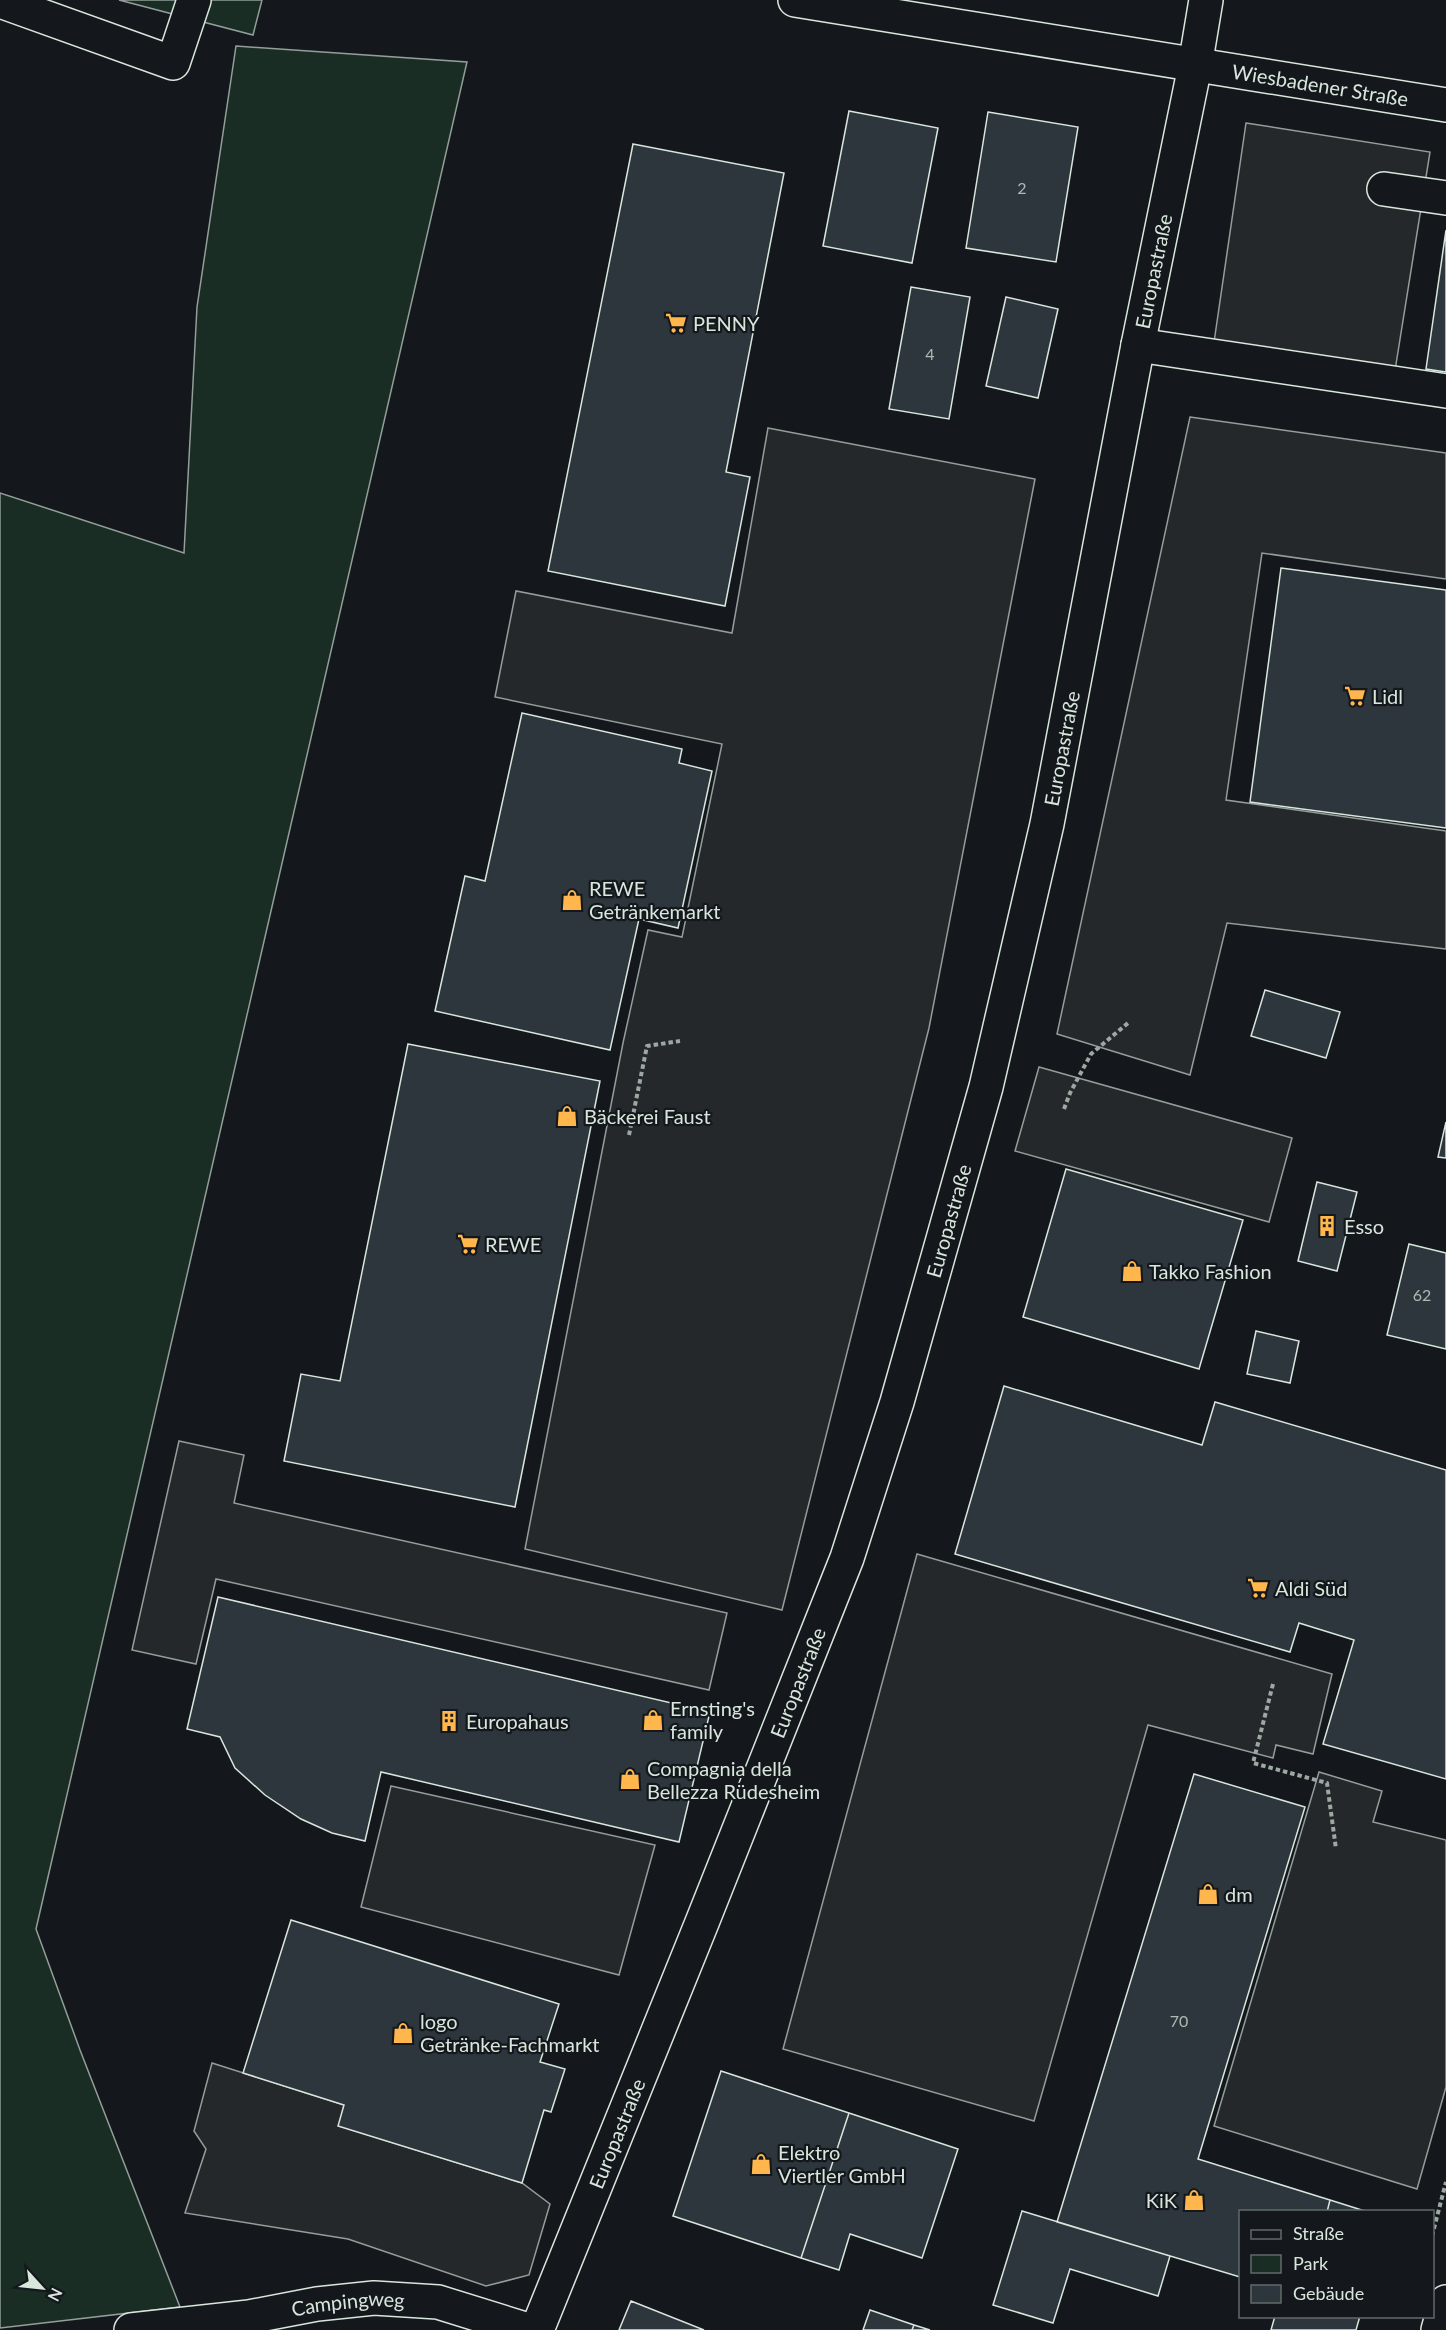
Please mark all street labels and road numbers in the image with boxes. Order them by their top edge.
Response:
street label: Wiesbadener Straße [1230,59,1410,111]
street label: Europastraße [1130,212,1177,331]
street label: Europastraße [1039,689,1084,808]
street label: Europastraße [921,1161,976,1280]
street label: Europastraße [765,1624,830,1741]
street label: Europastraße [584,2075,650,2192]
street label: Campingweg [289,2286,405,2321]

